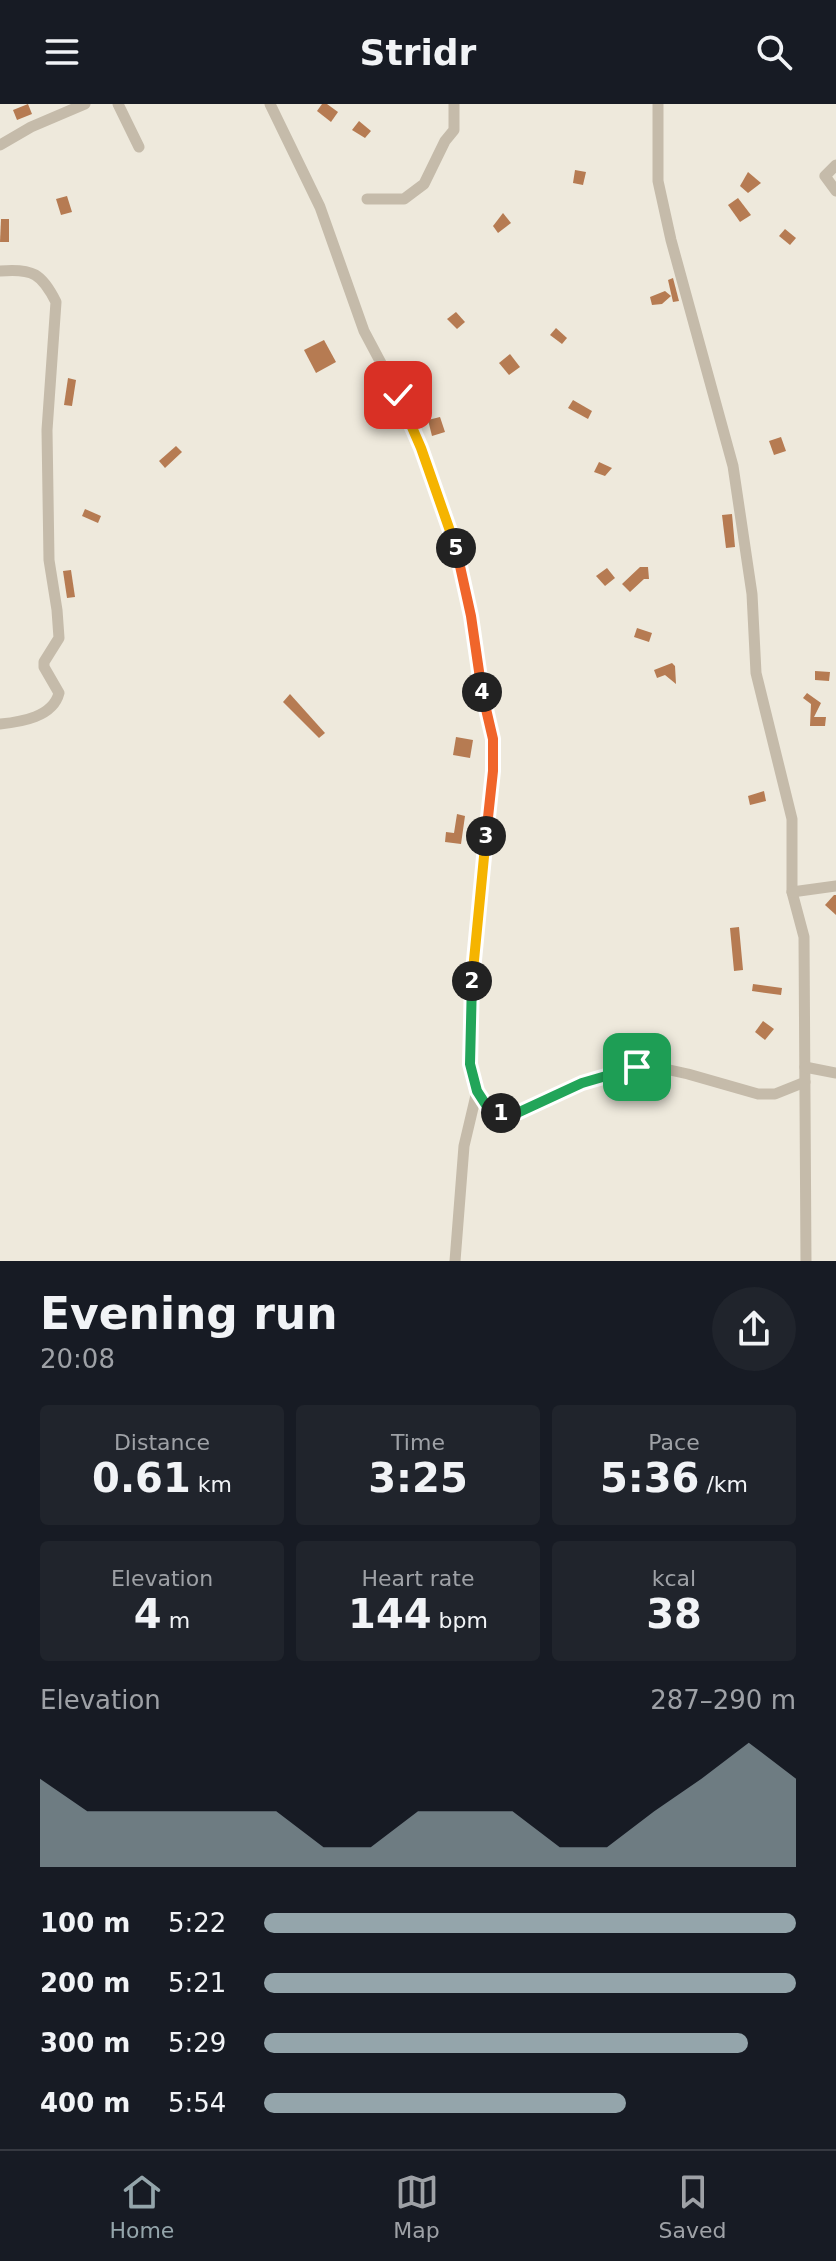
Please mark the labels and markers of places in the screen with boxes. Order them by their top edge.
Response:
pin [364,361,432,429]
pin: 5 [436,528,476,568]
pin: 4 [462,672,502,712]
pin: 3 [466,816,506,856]
pin: 2 [452,961,492,1001]
pin [603,1033,671,1101]
pin: 1 [481,1093,521,1133]

